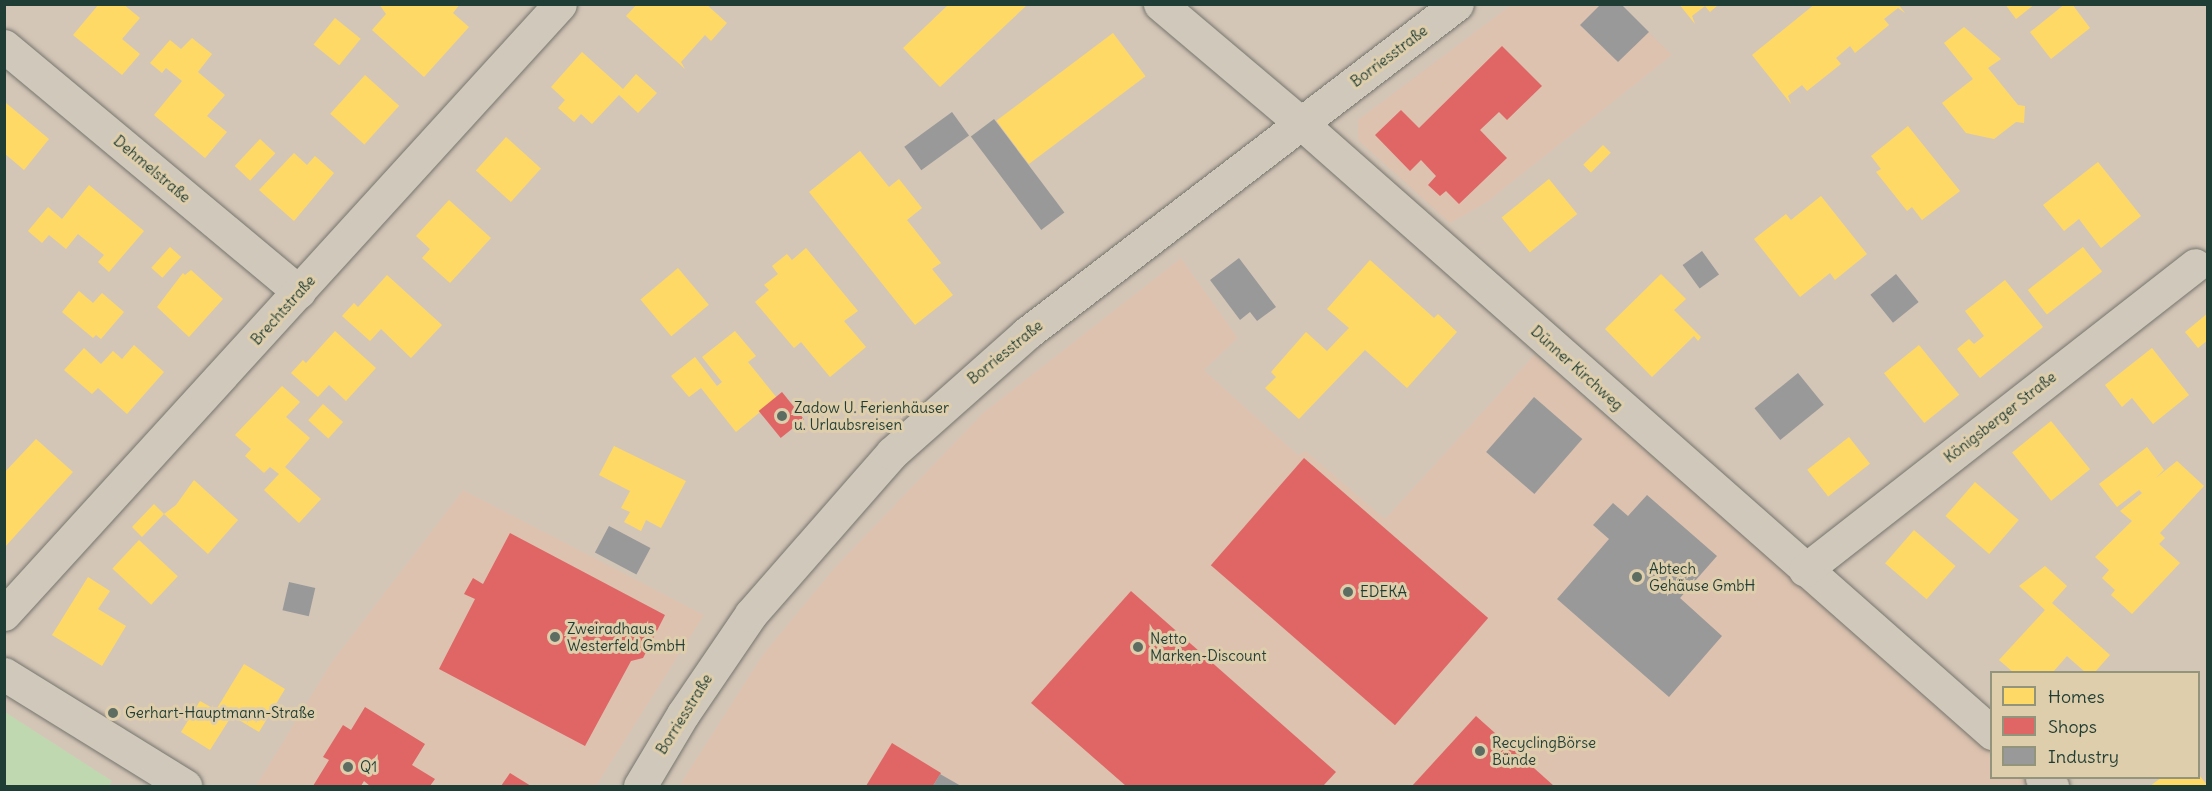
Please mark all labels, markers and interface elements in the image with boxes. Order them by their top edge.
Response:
street label: Borriesstraße [1347,21,1431,91]
street label: Dehmelstraße [110,132,194,206]
street label: Brechtstraße [247,271,319,349]
street label: Borriesstraße [964,316,1046,388]
street label: Dünner Kirchweg [1527,322,1627,414]
street label: Königsberger Straße [1940,368,2060,466]
place label: Zadow U. Ferienhäuser u. Urlaubsreisen [794,398,949,433]
marker: Zadow U. Ferienhäuser u. Urlaubsreisen [775,409,789,423]
place label: Abtech Gehäuse GmbH [1649,559,1755,594]
marker: Abtech Gehäuse GmbH [1630,570,1644,584]
place label: EDEKA [1360,583,1407,601]
marker: EDEKA [1341,585,1355,599]
place label: Zweiradhaus Westerfeld GmbH [567,619,685,654]
place label: Netto Marken-Discount [1150,629,1266,664]
marker: Zweiradhaus Westerfeld GmbH [548,630,562,644]
marker: Netto Marken-Discount [1131,640,1145,654]
street label: Borriesstraße [652,670,716,758]
legend [1990,671,2200,779]
text: Homes [2048,685,2105,708]
place label: Gerhart-Hauptmann-Straße [125,704,315,722]
marker: Gerhart-Hauptmann-Straße [106,706,120,720]
text: Shops [2048,715,2097,738]
place label: RecyclingBörse Bünde [1492,733,1596,768]
marker: RecyclingBörse Bünde [1473,744,1487,758]
text: Industry [2048,745,2119,768]
place label: Q1 [360,758,377,776]
marker: Q1 [341,760,355,774]

